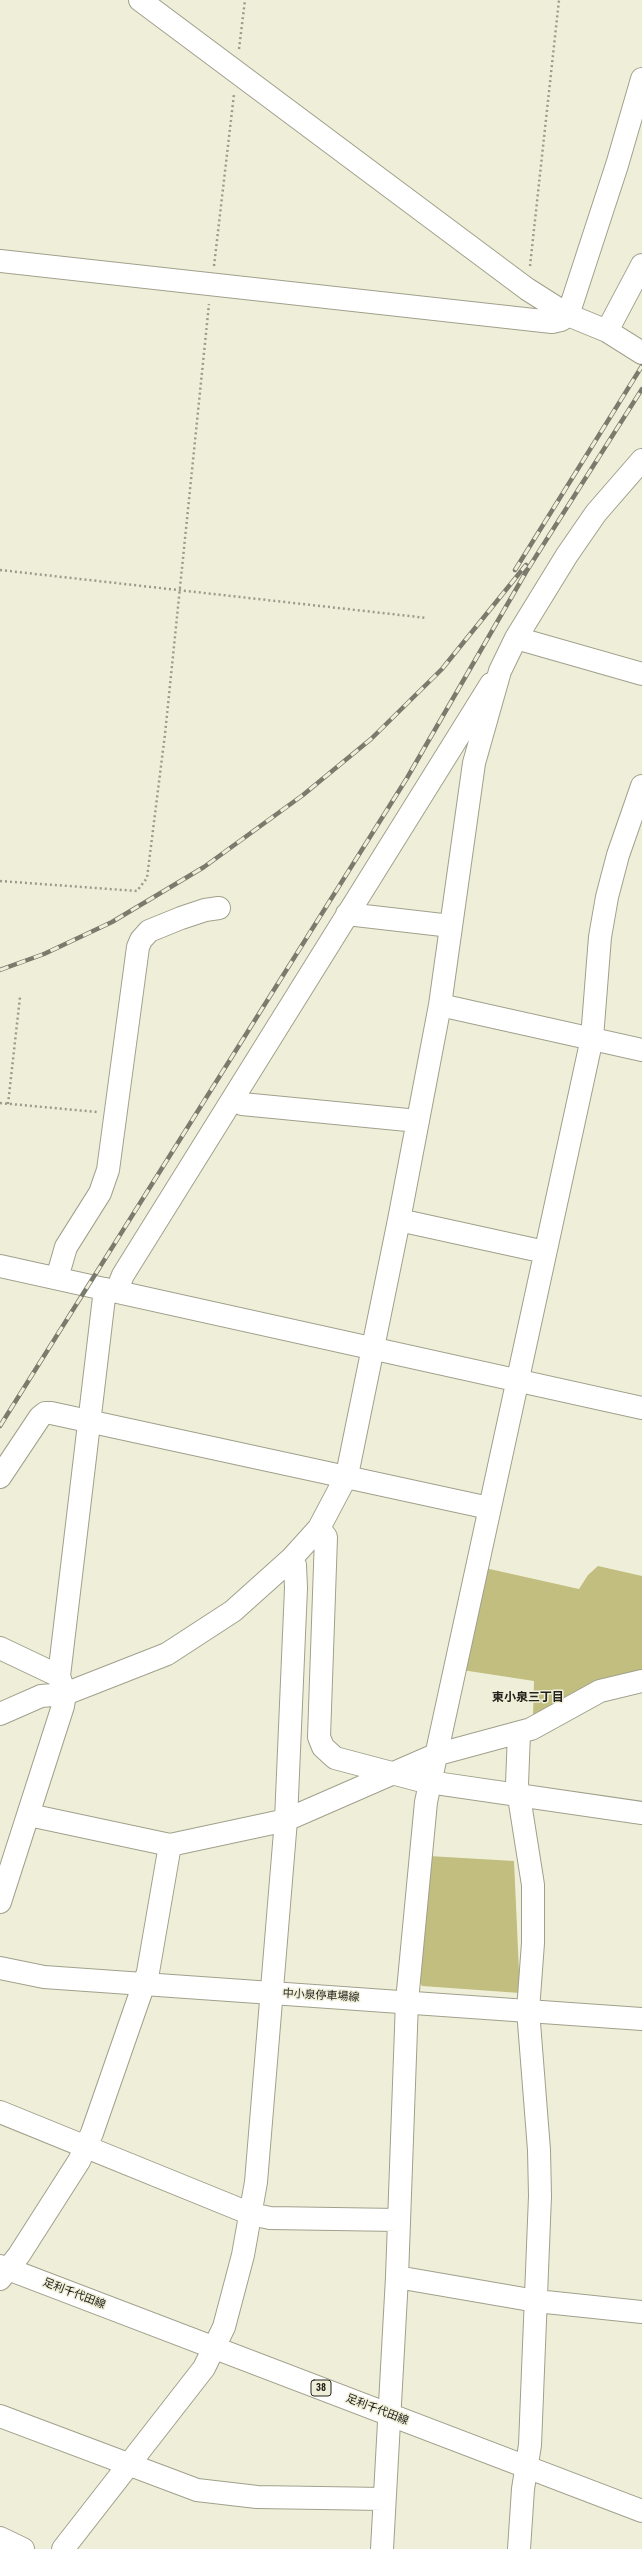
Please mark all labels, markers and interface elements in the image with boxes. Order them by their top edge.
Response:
district label: 東小泉三丁目 [492,1691,564,1705]
street label: 中小泉停車場線 [282,1987,360,2005]
street label: 足利千代田線 [41,2276,107,2312]
road number: 38 [311,2380,331,2396]
street label: 足利千代田線 [344,2392,410,2428]

